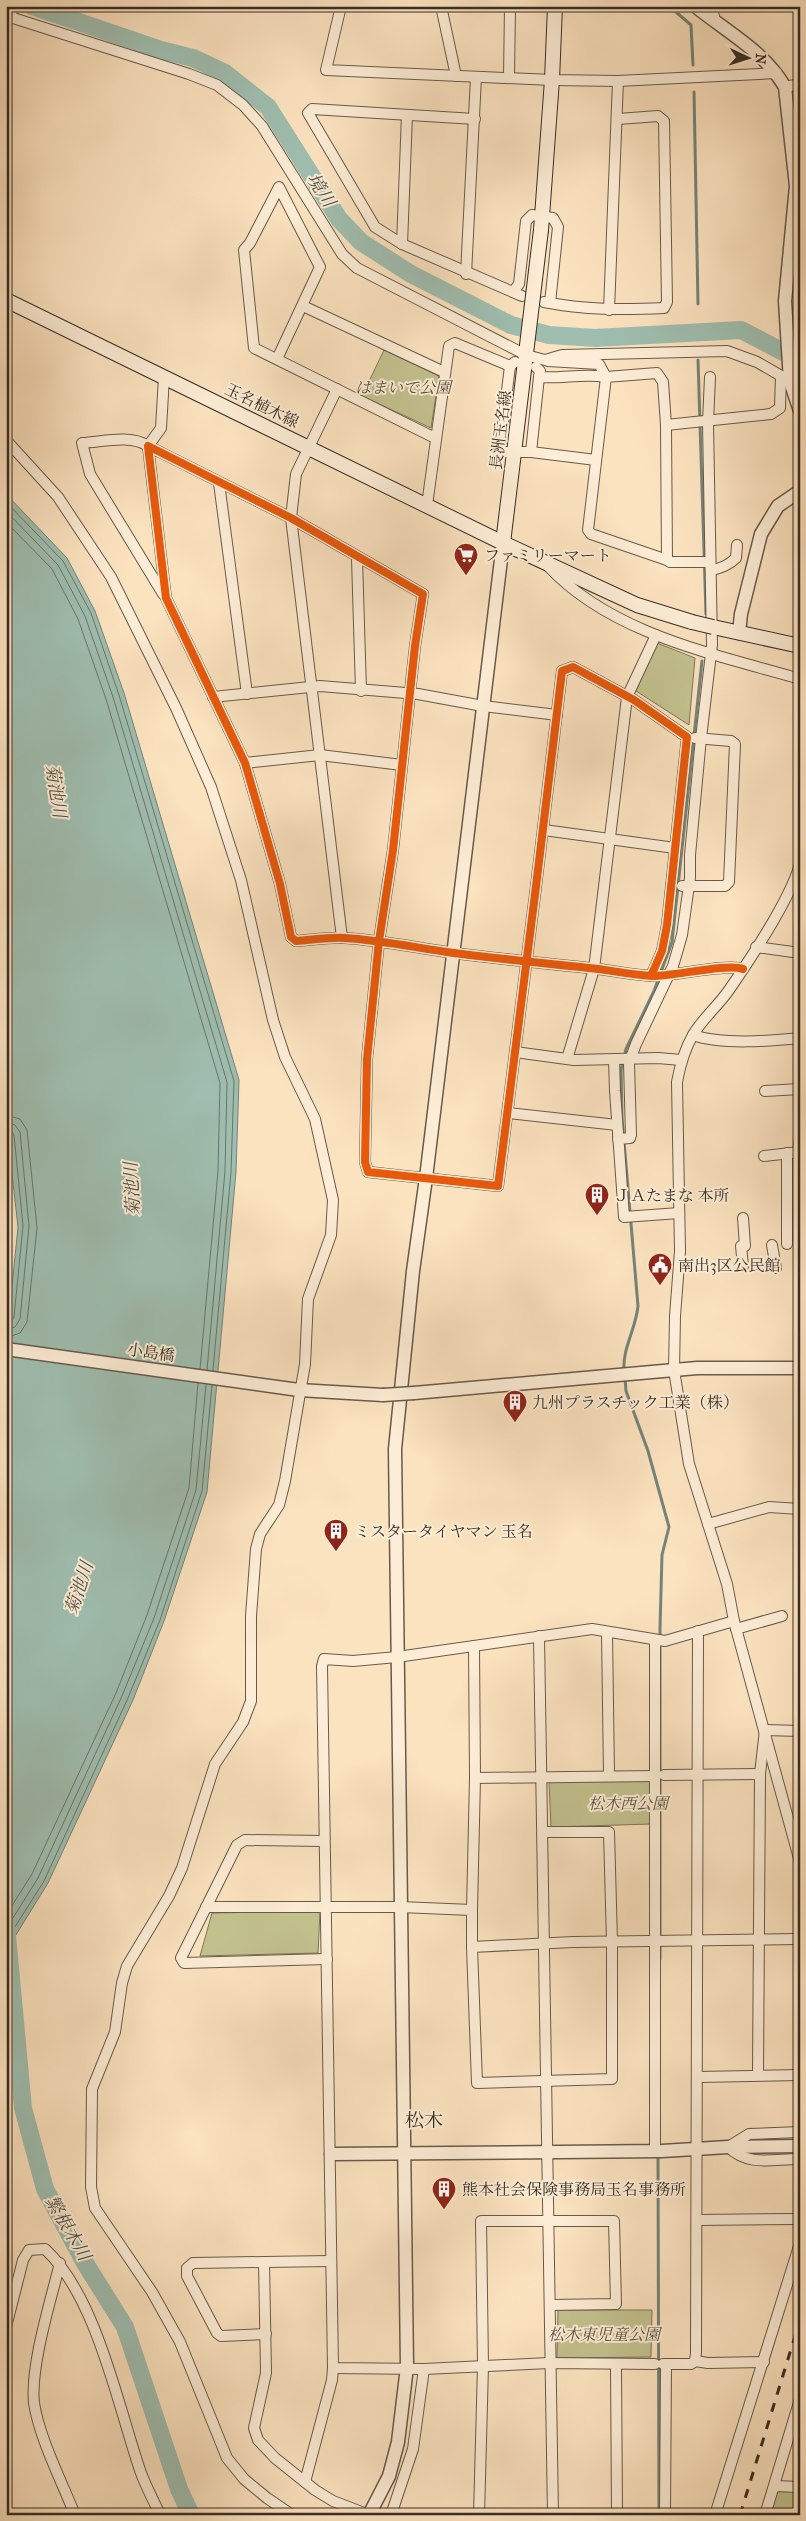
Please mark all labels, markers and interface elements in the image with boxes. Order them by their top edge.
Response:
north arrow [724,32,774,82]
text: N [752,53,769,65]
water label: 境川 [302,169,340,213]
park label: はまいで公園 [355,378,454,397]
street label: 玉名植木線 [222,379,302,432]
street label: 長洲玉名線 [486,389,515,471]
supermarket icon: ファミリーマート [453,542,479,576]
place label: ファミリーマート [484,546,612,565]
water label: 菊池川 [41,763,70,821]
water label: 菊池川 [120,1159,144,1216]
building icon: ＪＡたまな 本所 [584,1182,610,1216]
place label: ＪＡたまな 本所 [614,1186,729,1205]
public building icon: 南出3区公民館 [647,1252,673,1286]
place label: 南出3区公民館 [678,1256,781,1275]
street label: 小島橋 [126,1340,176,1365]
building icon: 九州プラスチック工業（株） [502,1389,528,1423]
place label: 九州プラスチック工業（株） [532,1393,739,1412]
building icon: ミスタータイヤマン 玉名 [323,1518,349,1552]
place label: ミスタータイヤマン 玉名 [354,1522,533,1541]
water label: 菊池川 [61,1557,98,1617]
park label: 松木西公園 [588,1794,671,1813]
district label: 松木 [405,2110,443,2132]
building icon: 熊本社会保険事務局玉名事務所 [431,2176,457,2210]
place label: 熊本社会保険事務局玉名事務所 [462,2180,686,2199]
water label: 繁根木川 [40,2192,96,2266]
park label: 松木東児童公園 [548,2325,663,2344]

